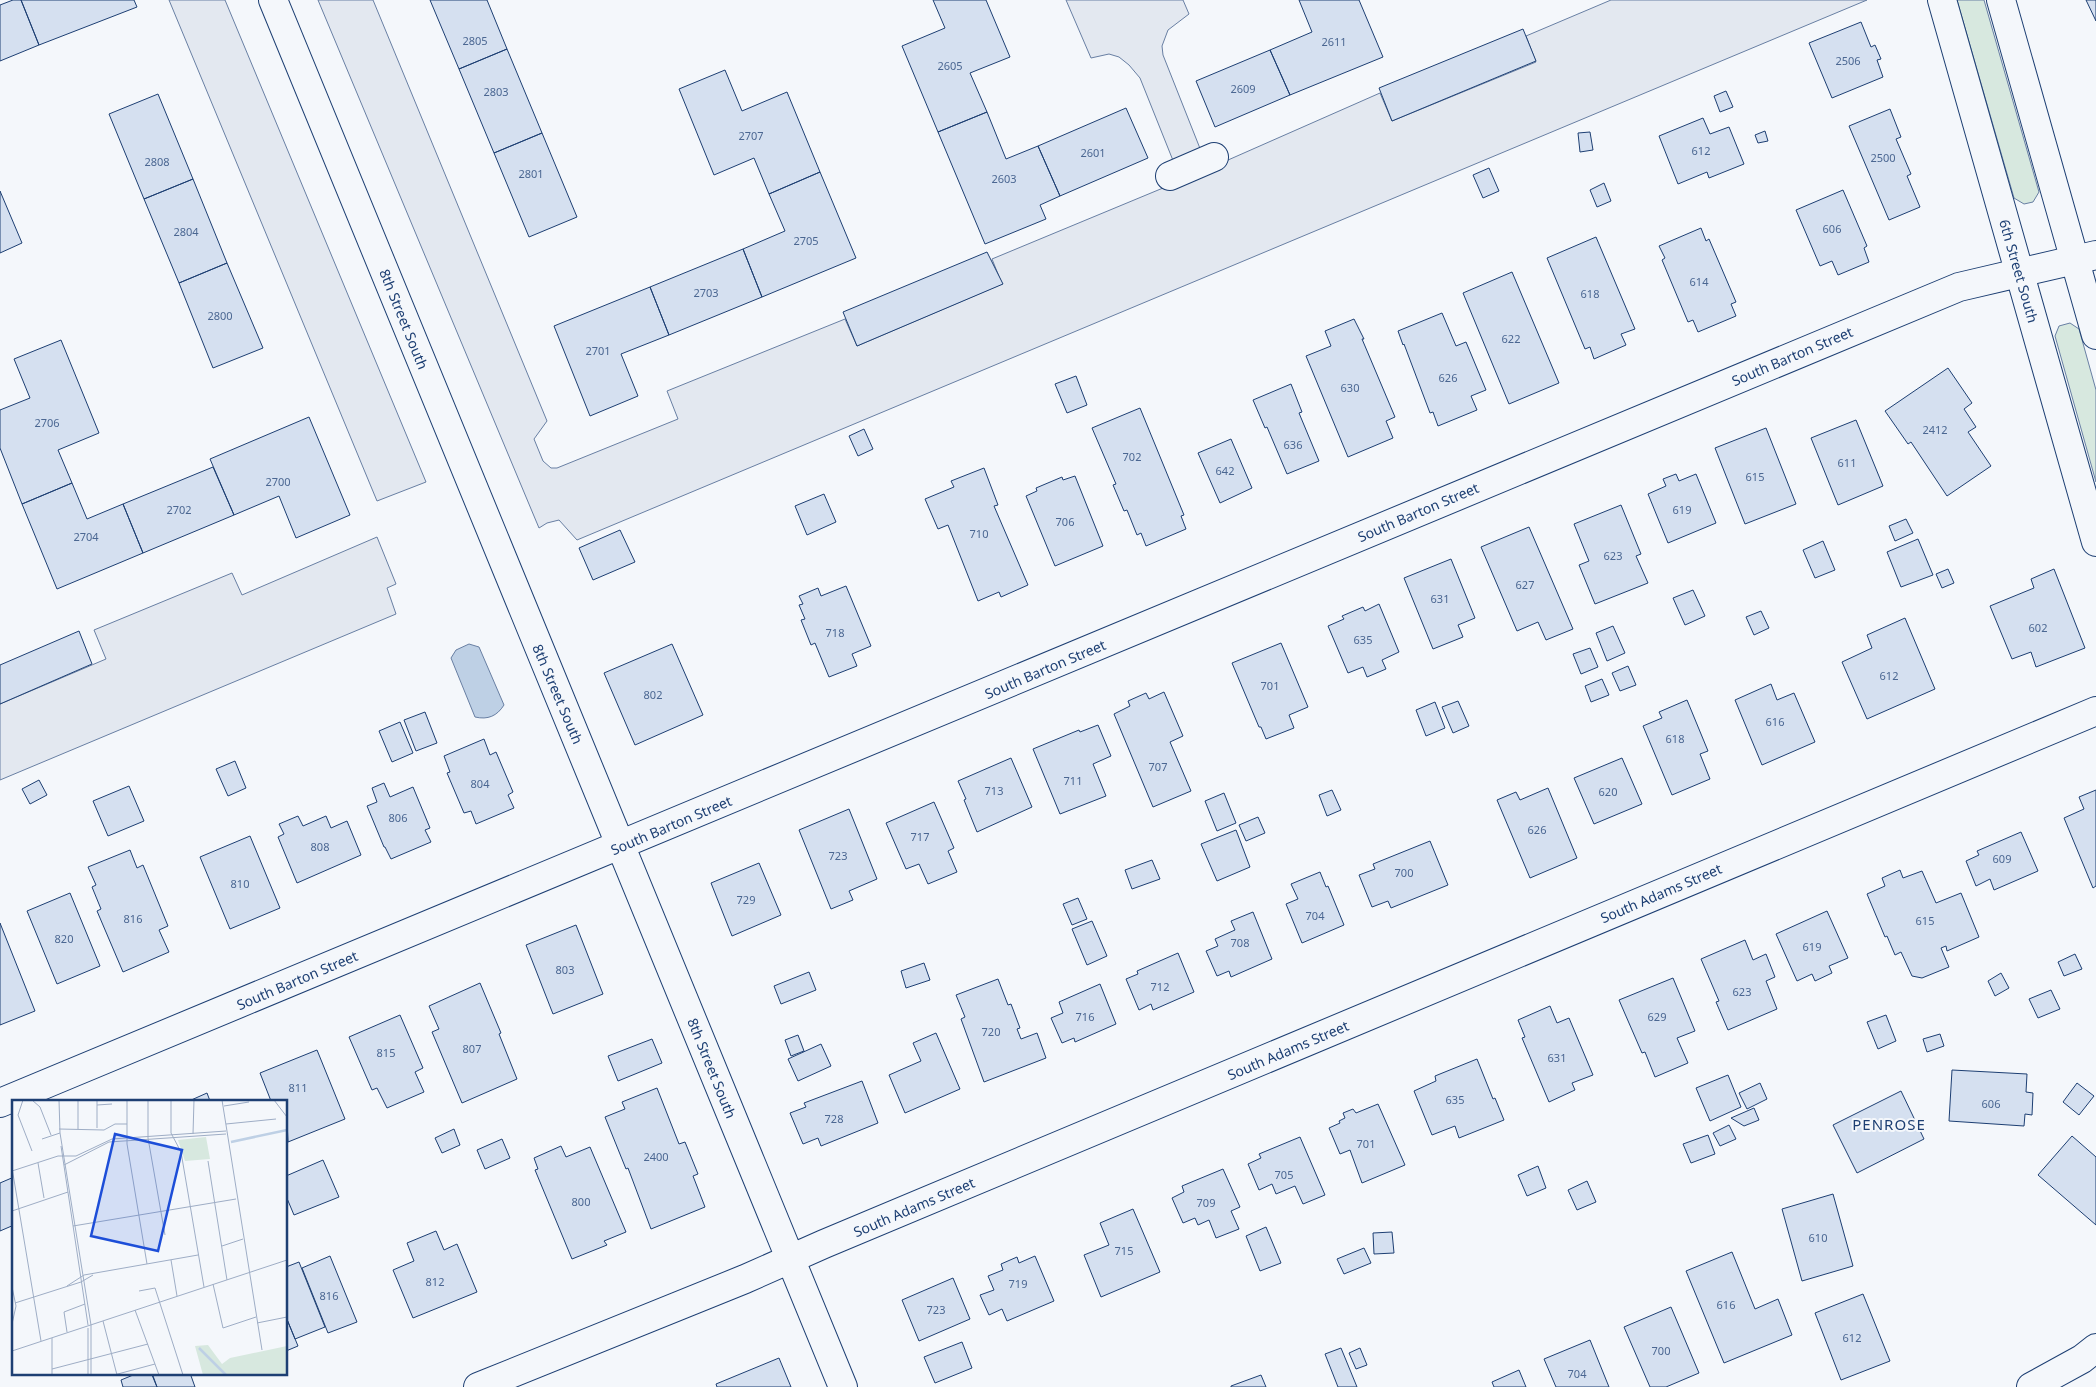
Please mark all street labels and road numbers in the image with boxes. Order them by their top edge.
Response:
street label: 6th Street South [1995,217,2043,325]
street label: 8th Street South [375,266,433,372]
street label: South Barton Street [1729,322,1855,390]
street label: South Barton Street [1355,478,1481,546]
street label: South Barton Street [982,635,1108,703]
street label: 8th Street South [528,641,588,747]
street label: South Barton Street [608,791,734,859]
street label: South Adams Street [1597,859,1725,927]
street label: South Barton Street [234,946,360,1014]
street label: 8th Street South [683,1015,741,1121]
street label: South Adams Street [1224,1016,1352,1084]
street label: South Adams Street [850,1173,978,1241]

